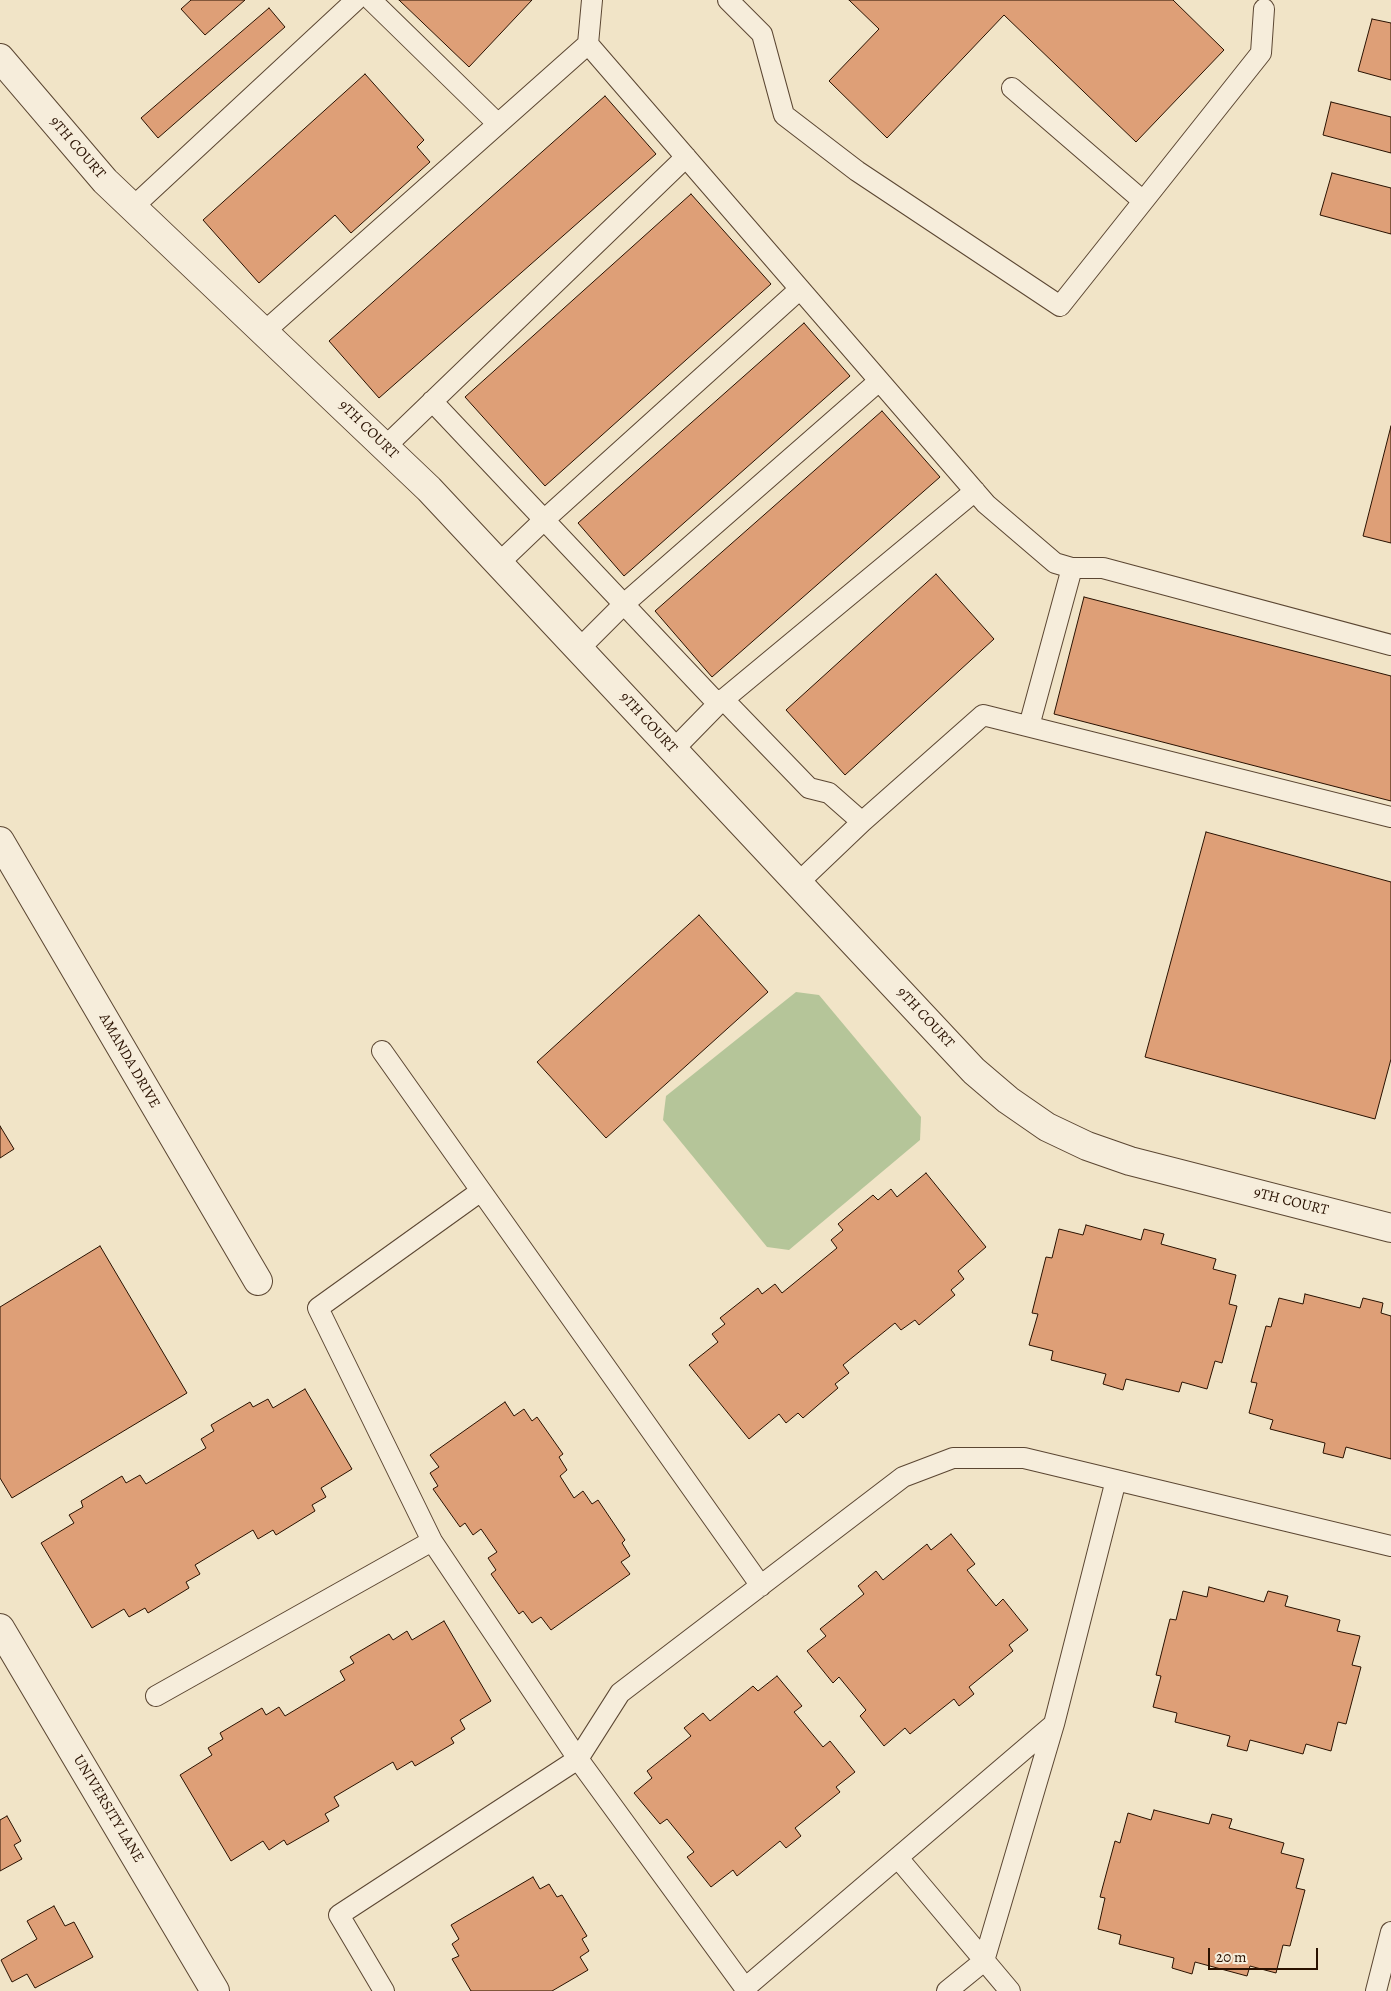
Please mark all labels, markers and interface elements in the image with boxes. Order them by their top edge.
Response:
street label: 9TH COURT [45,113,109,183]
street label: 9TH COURT [334,397,402,463]
street label: 9TH COURT [615,689,681,757]
street label: 9TH COURT [892,984,958,1052]
street label: AMANDA DRIVE [95,1010,163,1112]
street label: 9TH COURT [1252,1184,1330,1220]
street label: UNIVERSITY LANE [69,1752,147,1866]
scale bar [1211,1938,1321,1970]
text: 20 m [1216,1947,1247,1967]

